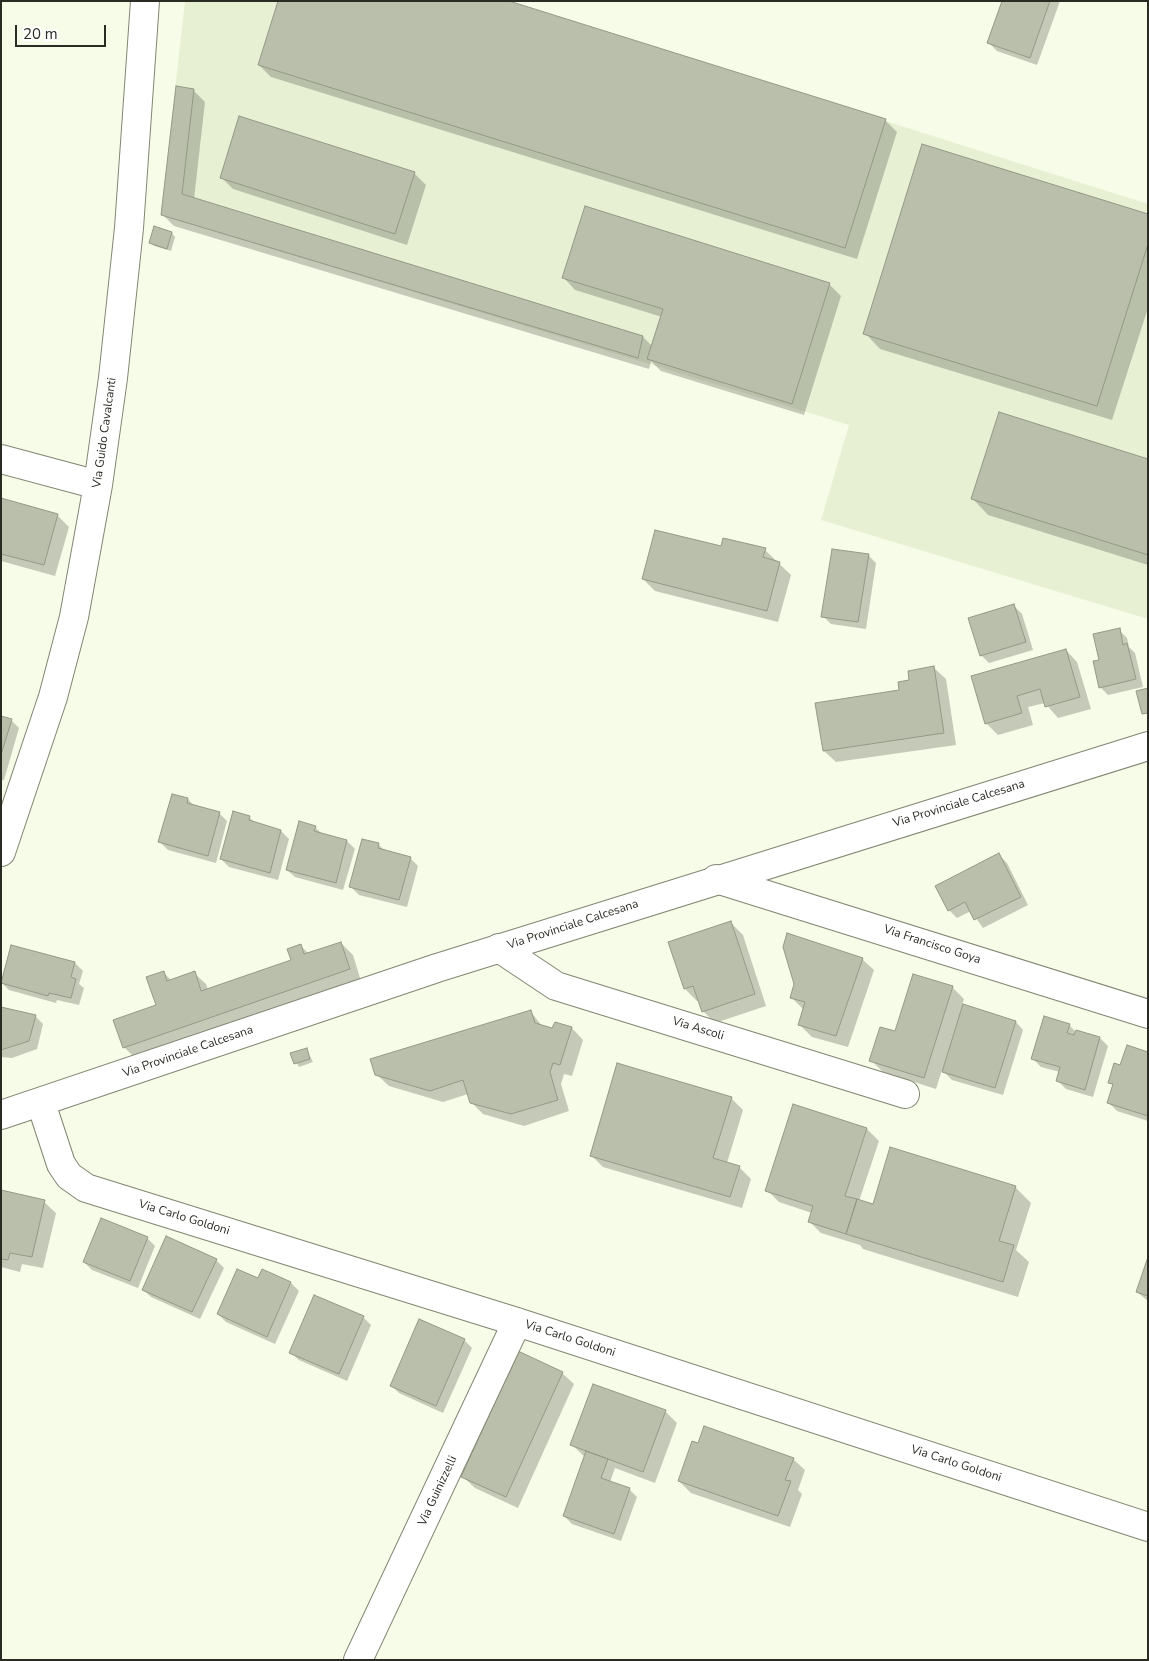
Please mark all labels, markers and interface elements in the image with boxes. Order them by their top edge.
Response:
scale bar [18,15,109,47]
text: 20 m [23,24,58,44]
street label: Via Guido Cavalcanti [90,377,120,489]
street label: Via Provinciale Calcesana [891,777,1027,831]
street label: Via Provinciale Calcesana [506,897,640,953]
street label: Via Francisco Goya [882,922,982,968]
street label: Via Ascoli [670,1014,726,1044]
street label: Via Provinciale Calcesana [121,1023,255,1081]
street label: Via Carlo Goldoni [137,1197,231,1239]
street label: Via Carlo Goldoni [523,1318,617,1360]
street label: Via Carlo Goldoni [909,1443,1003,1485]
street label: Via Guinizzelli [416,1454,460,1528]

